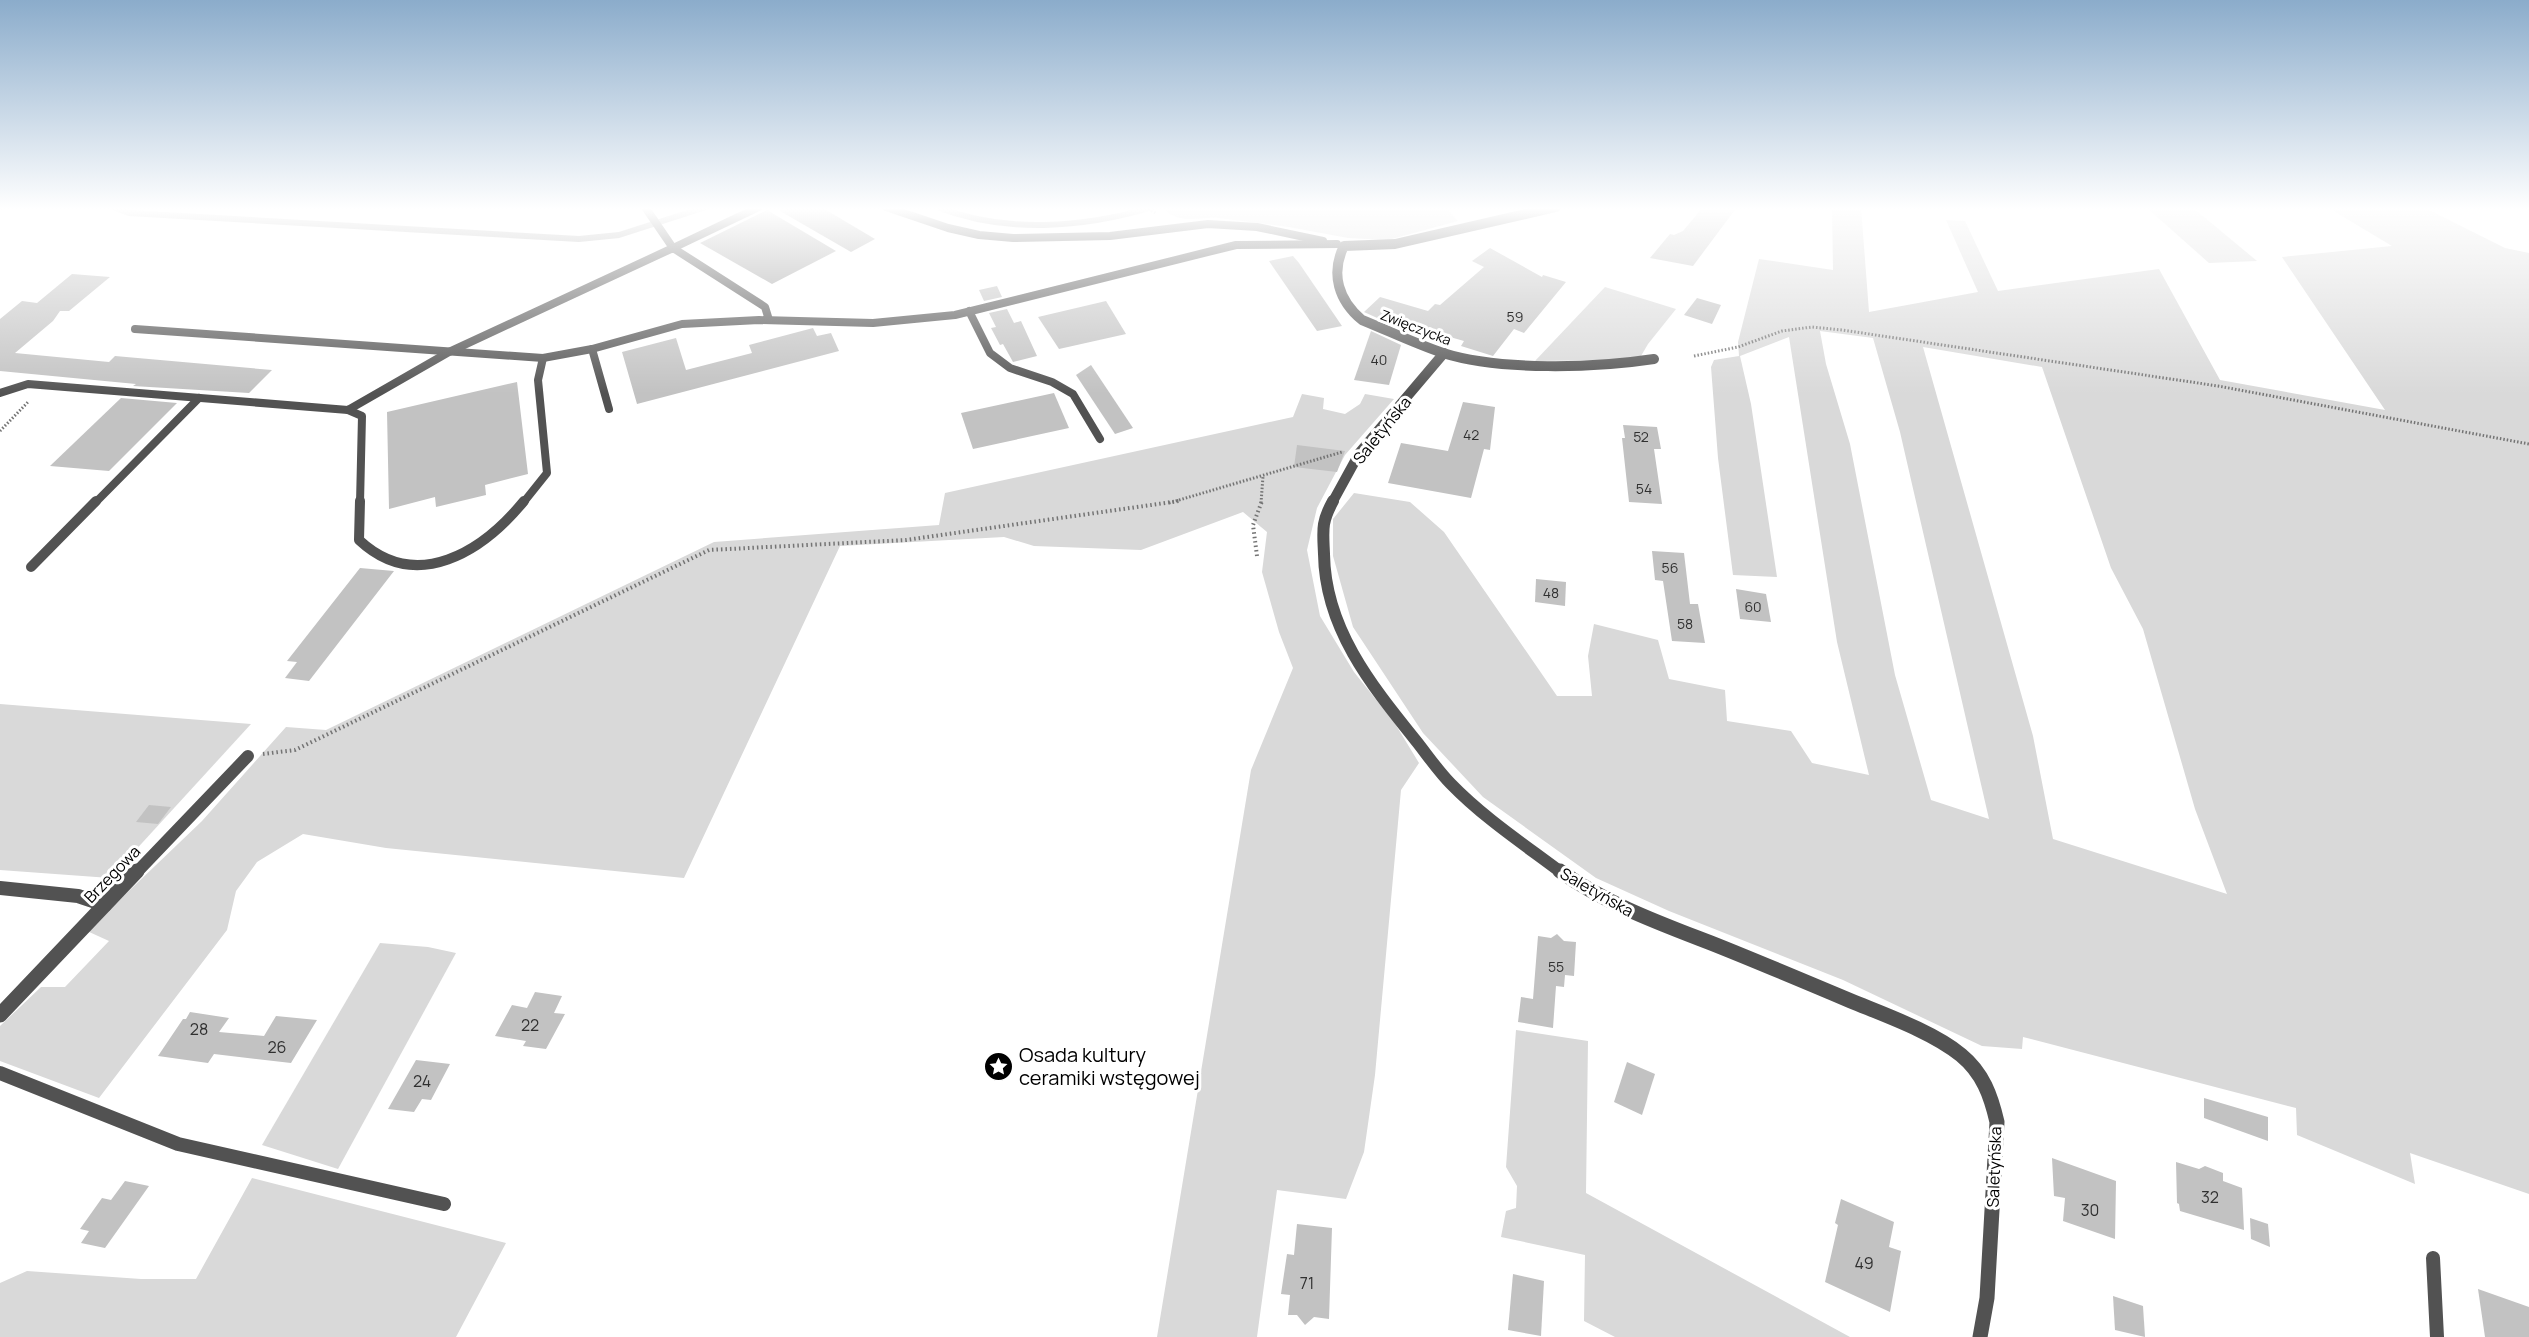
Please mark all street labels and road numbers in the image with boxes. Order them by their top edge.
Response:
street label: Zwięczycka [1378,305,1454,349]
street label: Saletyńska [1348,392,1416,468]
street label: Brzegowa [79,840,145,908]
street label: Saletyńska [1556,862,1638,922]
street label: Saletyńska [1982,1126,2006,1208]

